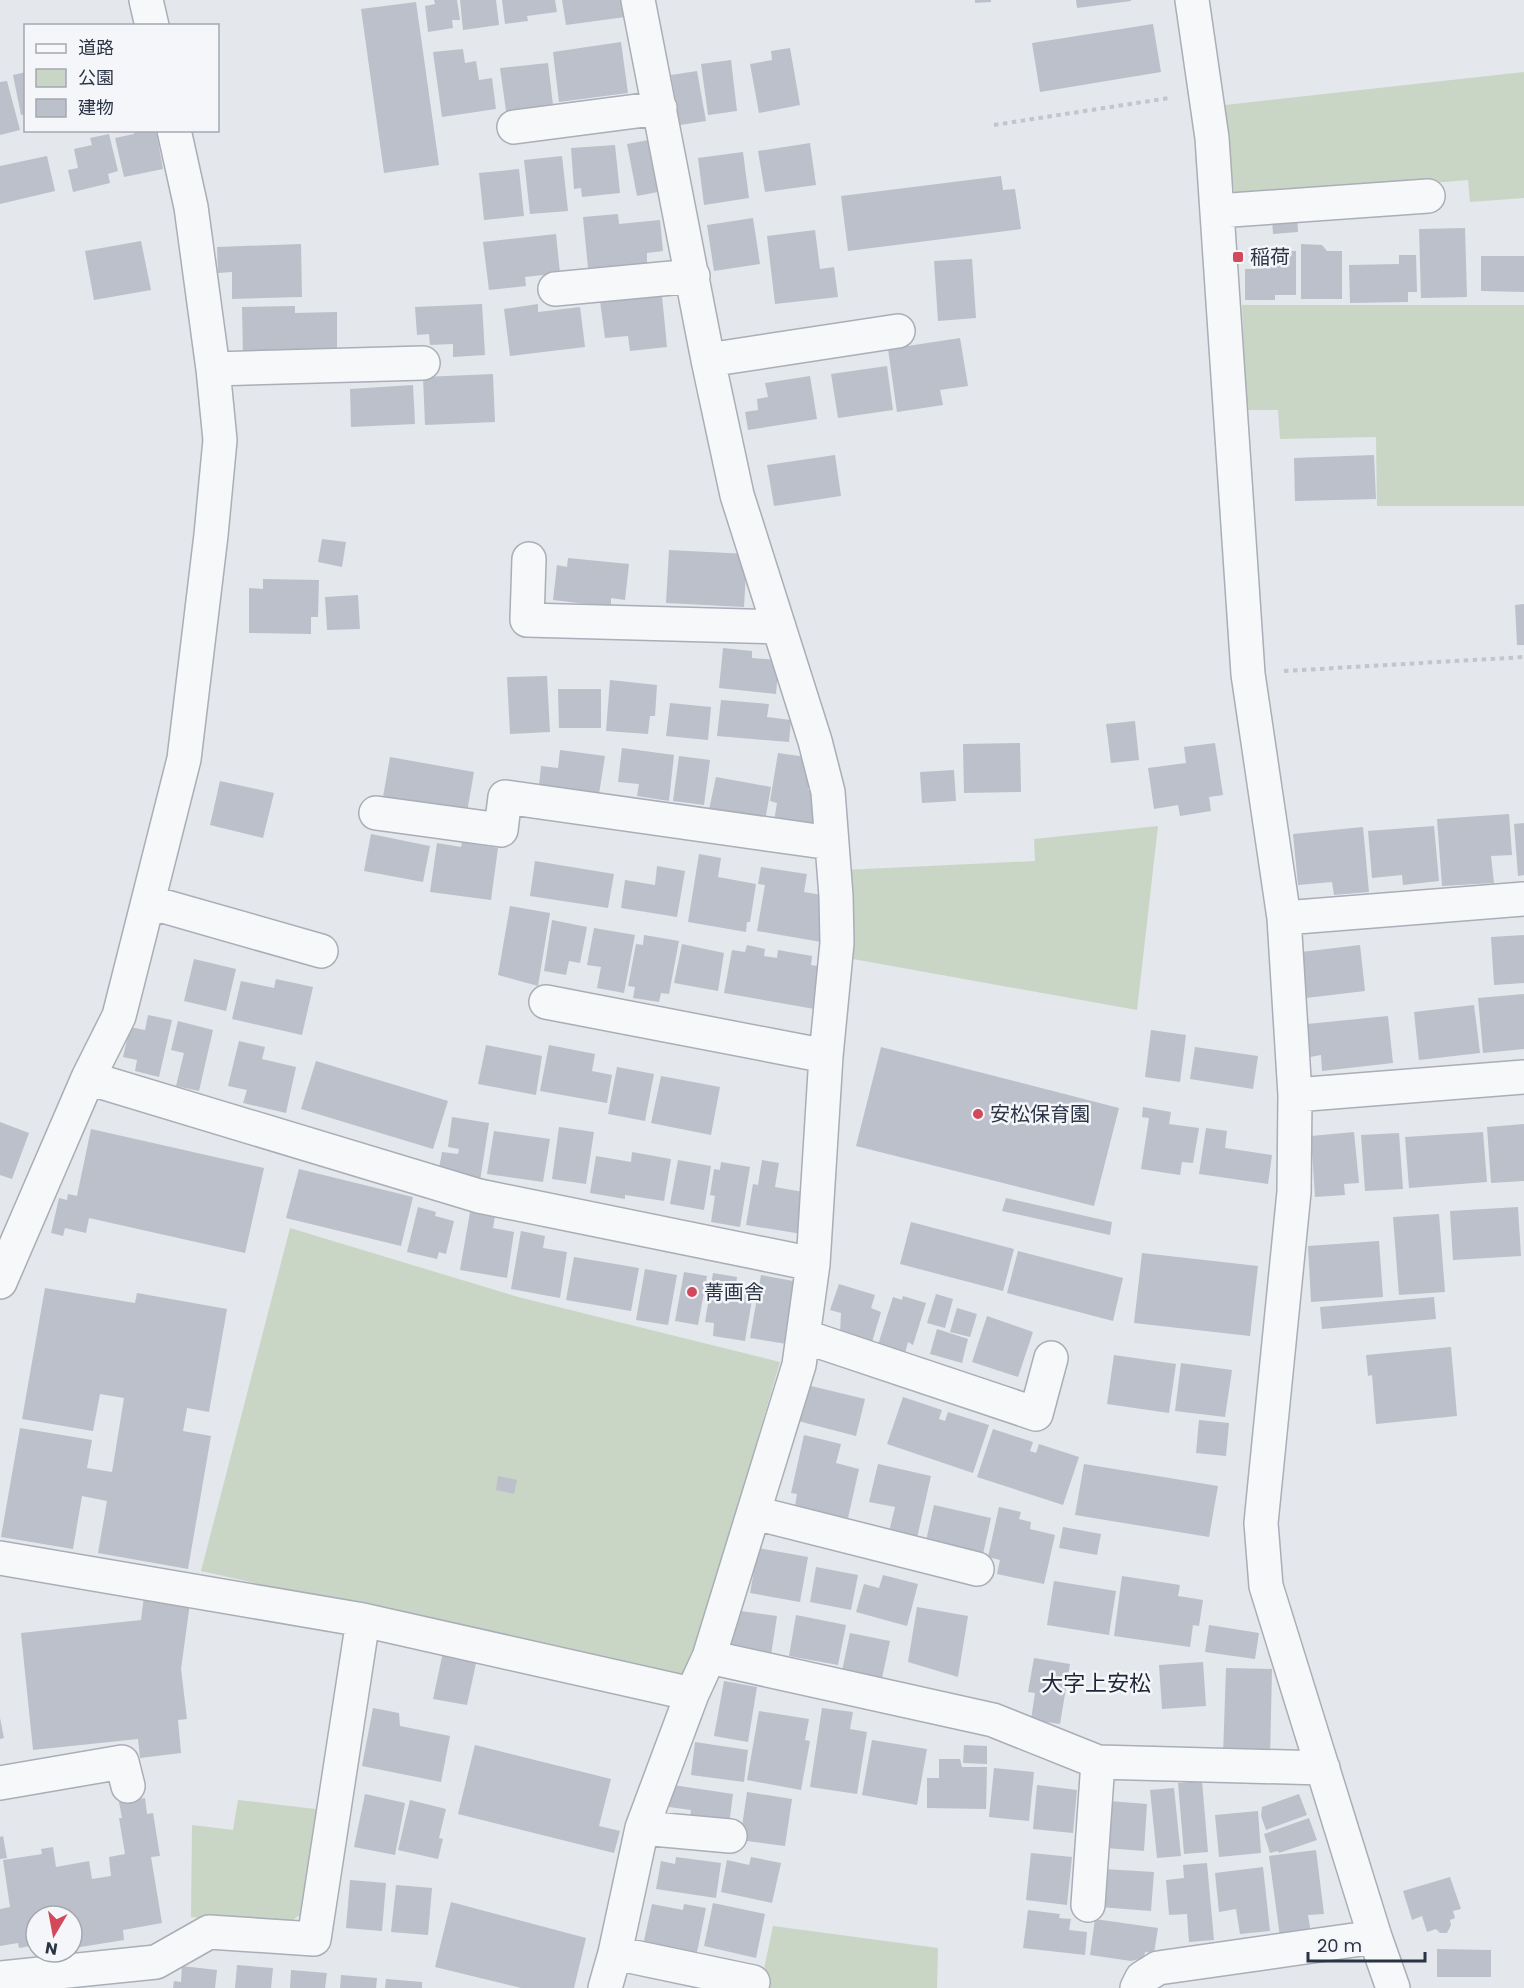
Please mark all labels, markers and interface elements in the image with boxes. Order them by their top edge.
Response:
legend [24,24,219,132]
text: 道路 [78,35,114,60]
text: 公園 [78,65,114,90]
text: 建物 [78,95,114,120]
place label: 稲荷 [1250,243,1290,271]
marker: 稲荷 [1231,250,1245,264]
place label: 安松保育園 [990,1100,1090,1128]
marker: 安松保育園 [971,1107,985,1121]
place label: 菁画舎 [704,1278,764,1306]
marker: 菁画舎 [685,1285,699,1299]
district label: 大字上安松 [1041,1668,1151,1699]
north arrow [24,1904,84,1964]
scale bar [1308,1925,1425,1963]
text: 20 m [1317,1933,1362,1958]
text: N [44,1936,59,1961]

